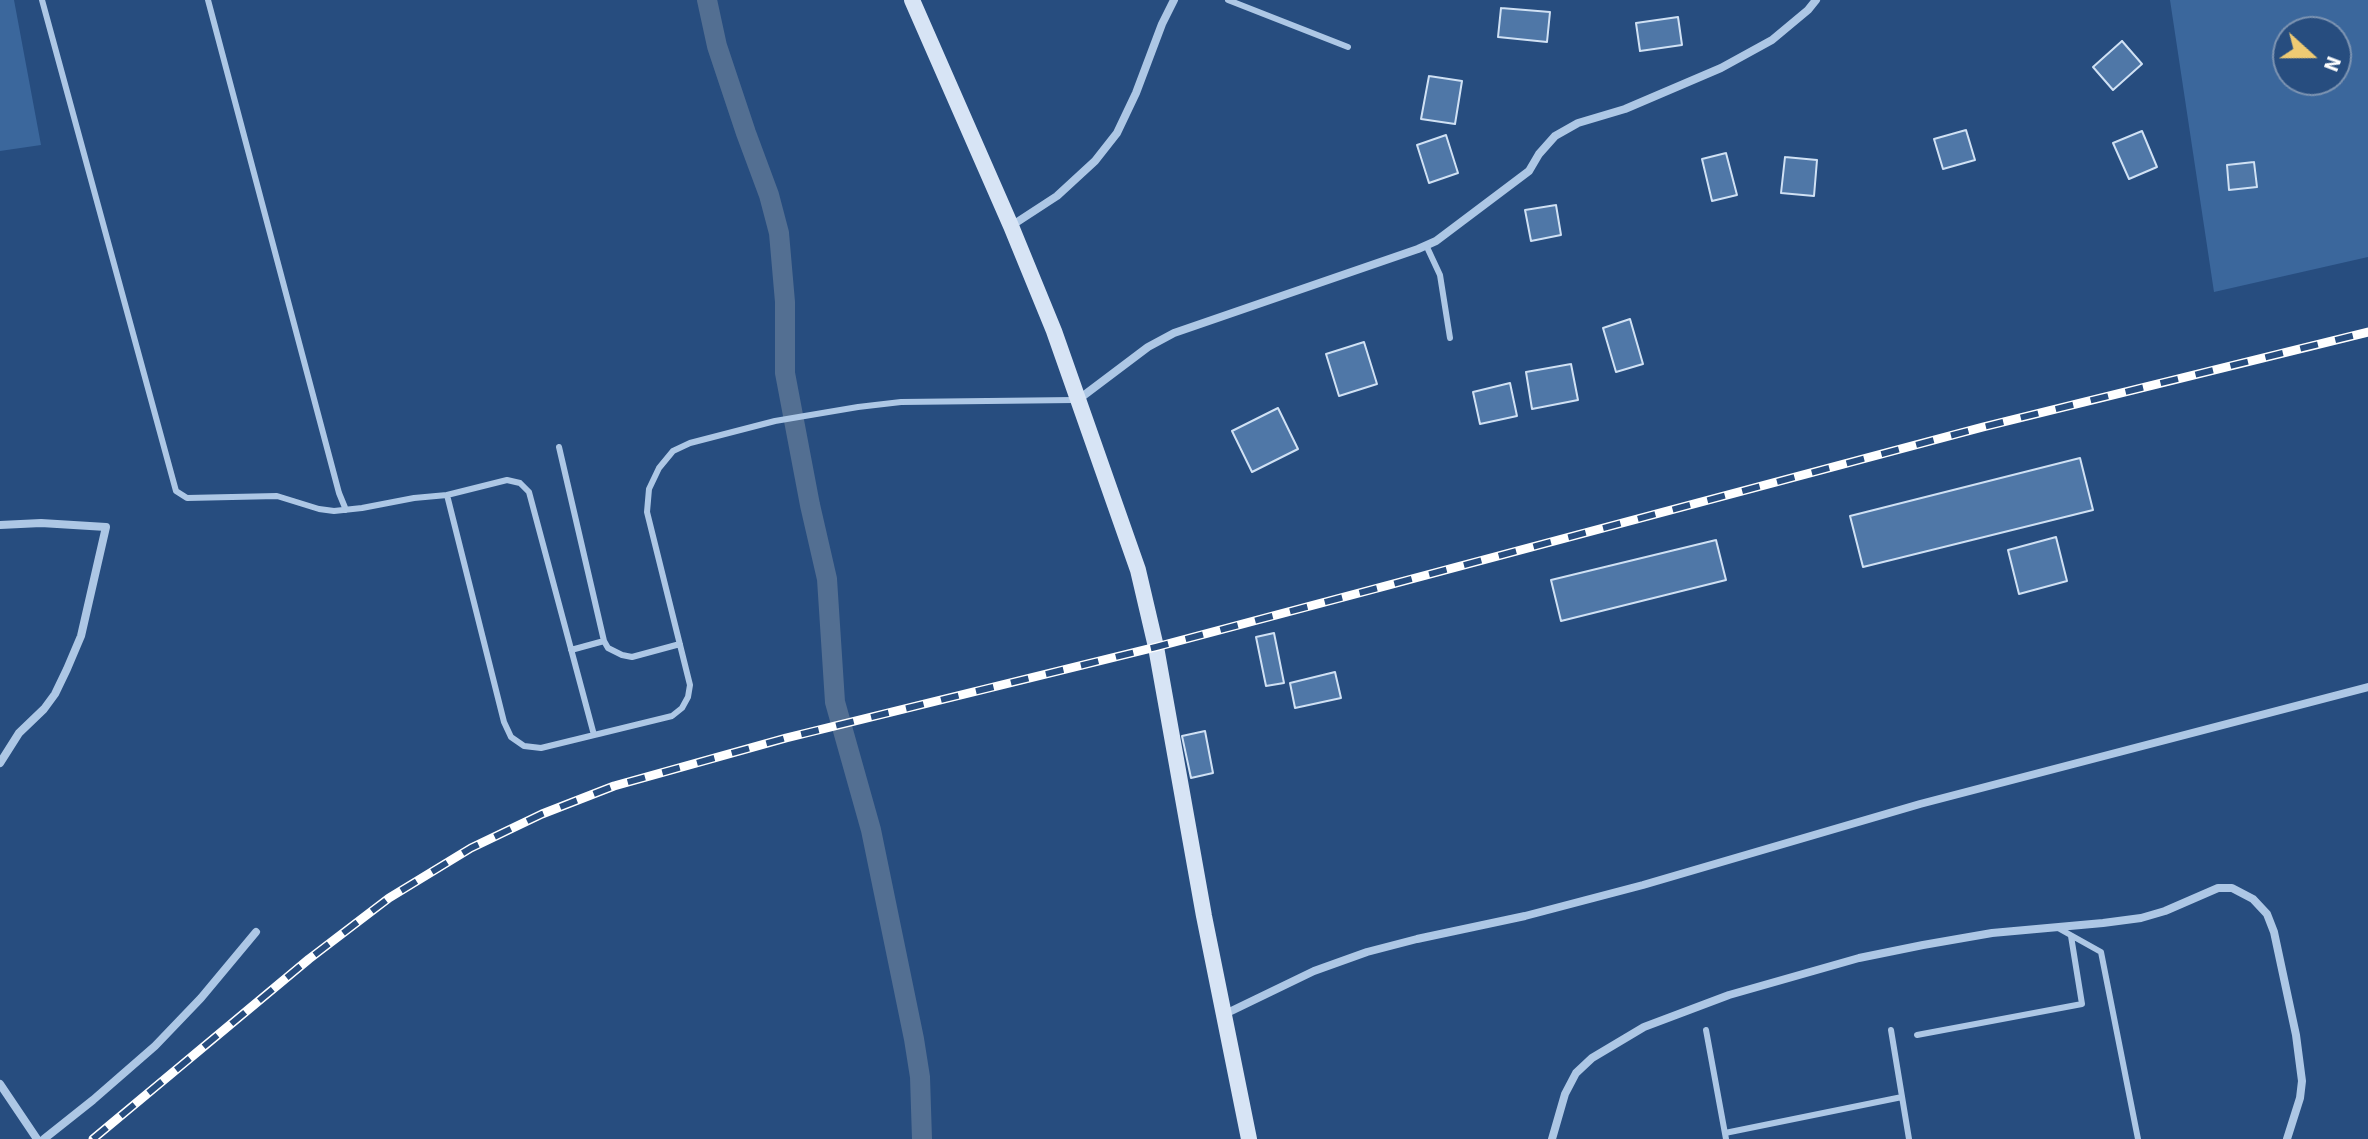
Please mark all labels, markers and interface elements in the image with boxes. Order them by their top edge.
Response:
north arrow [2272,16,2352,96]
text: N [2315,51,2350,76]

